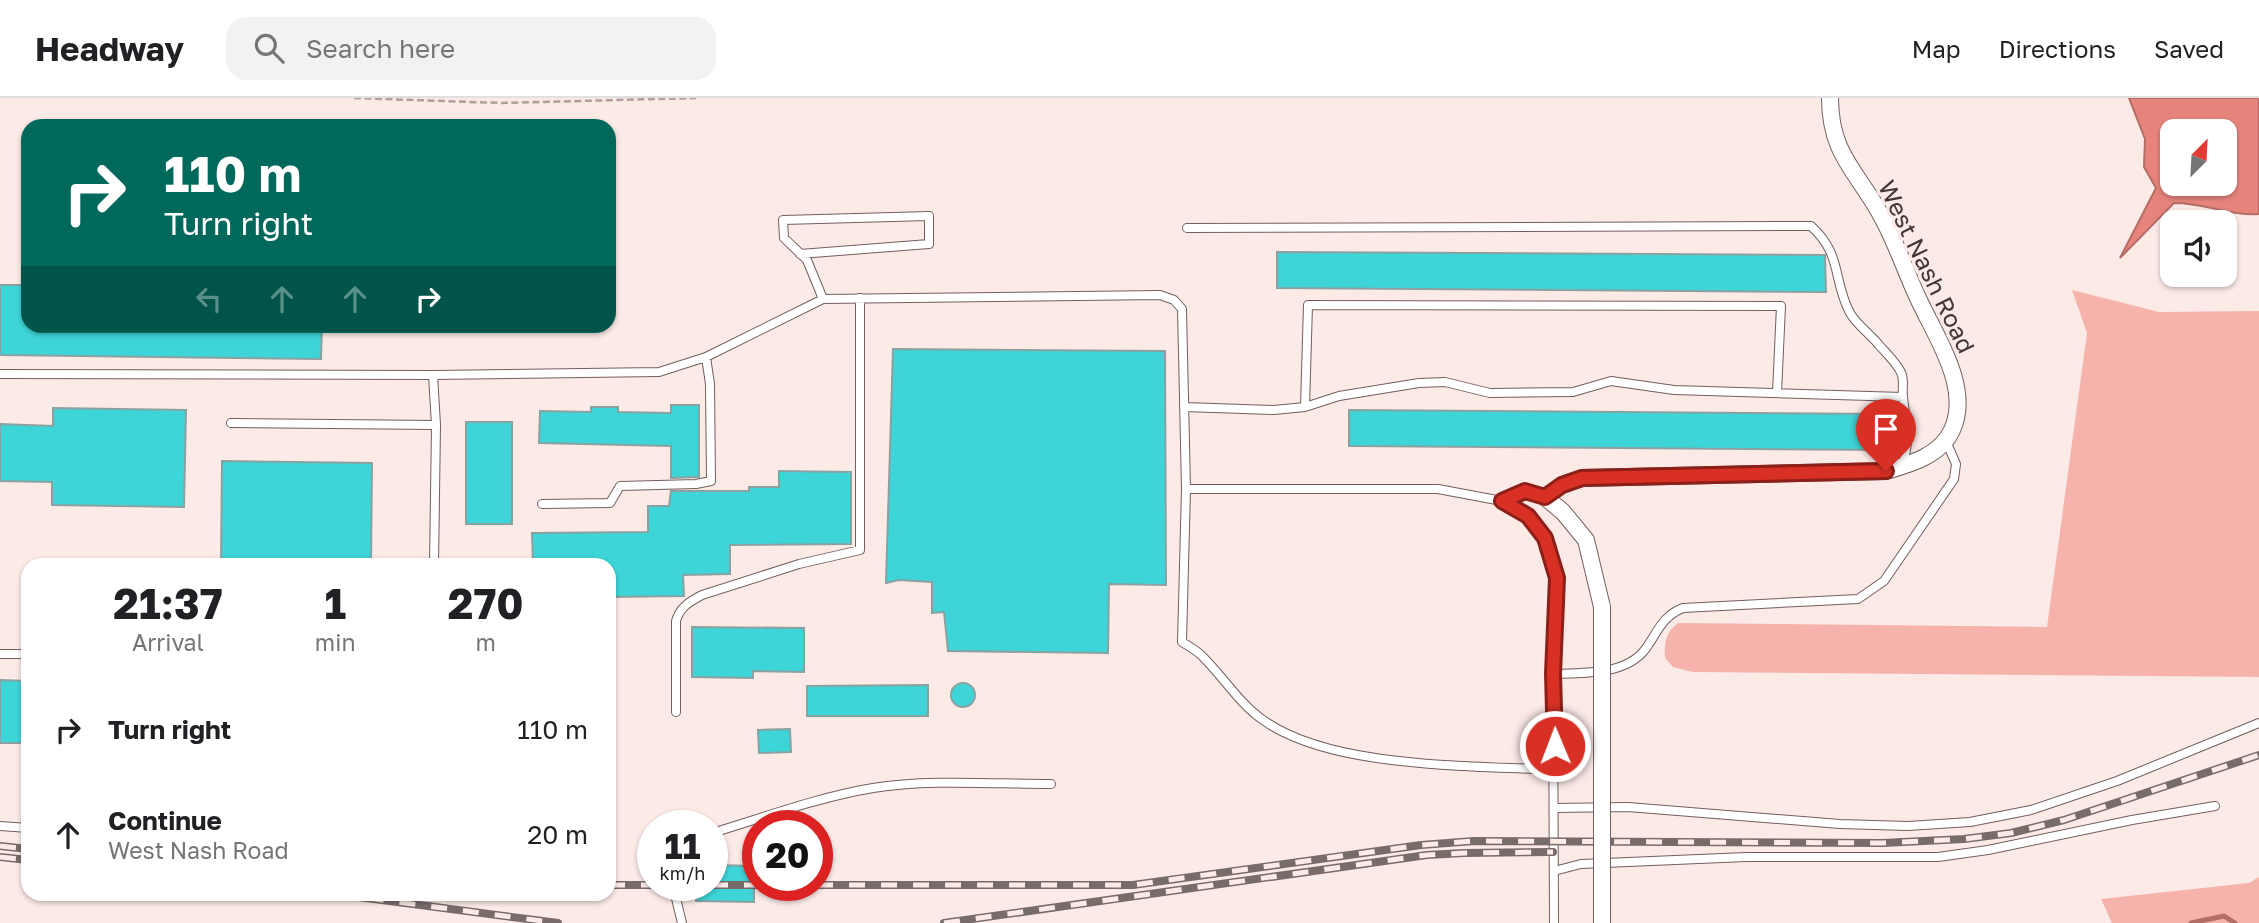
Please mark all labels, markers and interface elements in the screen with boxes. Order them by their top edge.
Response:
search box [226,17,716,80]
text: Headway [35,29,184,68]
icon: search [250,29,288,67]
text: Search here [306,33,455,64]
text: Map [1912,34,1961,63]
text: Directions [1999,34,2116,63]
text: Saved [2154,34,2224,63]
north arrow [2160,119,2236,196]
map controls [2160,119,2237,287]
text: 110 m [164,144,301,203]
icon: right [49,147,140,238]
street label: West Nash Road [1873,175,1982,357]
text: Turn right [164,204,313,242]
button: sound [2160,210,2237,287]
icon: left [190,280,228,318]
icon: ahead [263,280,301,318]
icon: ahead [336,280,374,318]
icon: right [409,280,447,318]
pin [1856,399,1916,471]
icon: arrive [1867,410,1905,448]
text: 21:37 [113,578,223,628]
text: 1 [324,578,346,628]
text: 270 [448,578,524,628]
text: Arrival [132,628,204,656]
text: min [315,628,356,656]
text: m [476,628,496,656]
position arrow [1518,709,1592,783]
icon: right [49,711,87,749]
text: Turn right [108,714,231,745]
text: 110 m [517,714,588,745]
text: Continue [108,805,222,836]
speed limit sign: 20 [742,810,833,901]
icon: ahead [49,816,87,854]
text: 20 m [527,819,588,850]
text: 11 [664,825,701,867]
text: West Nash Road [108,836,289,864]
text: km/h [660,862,705,884]

